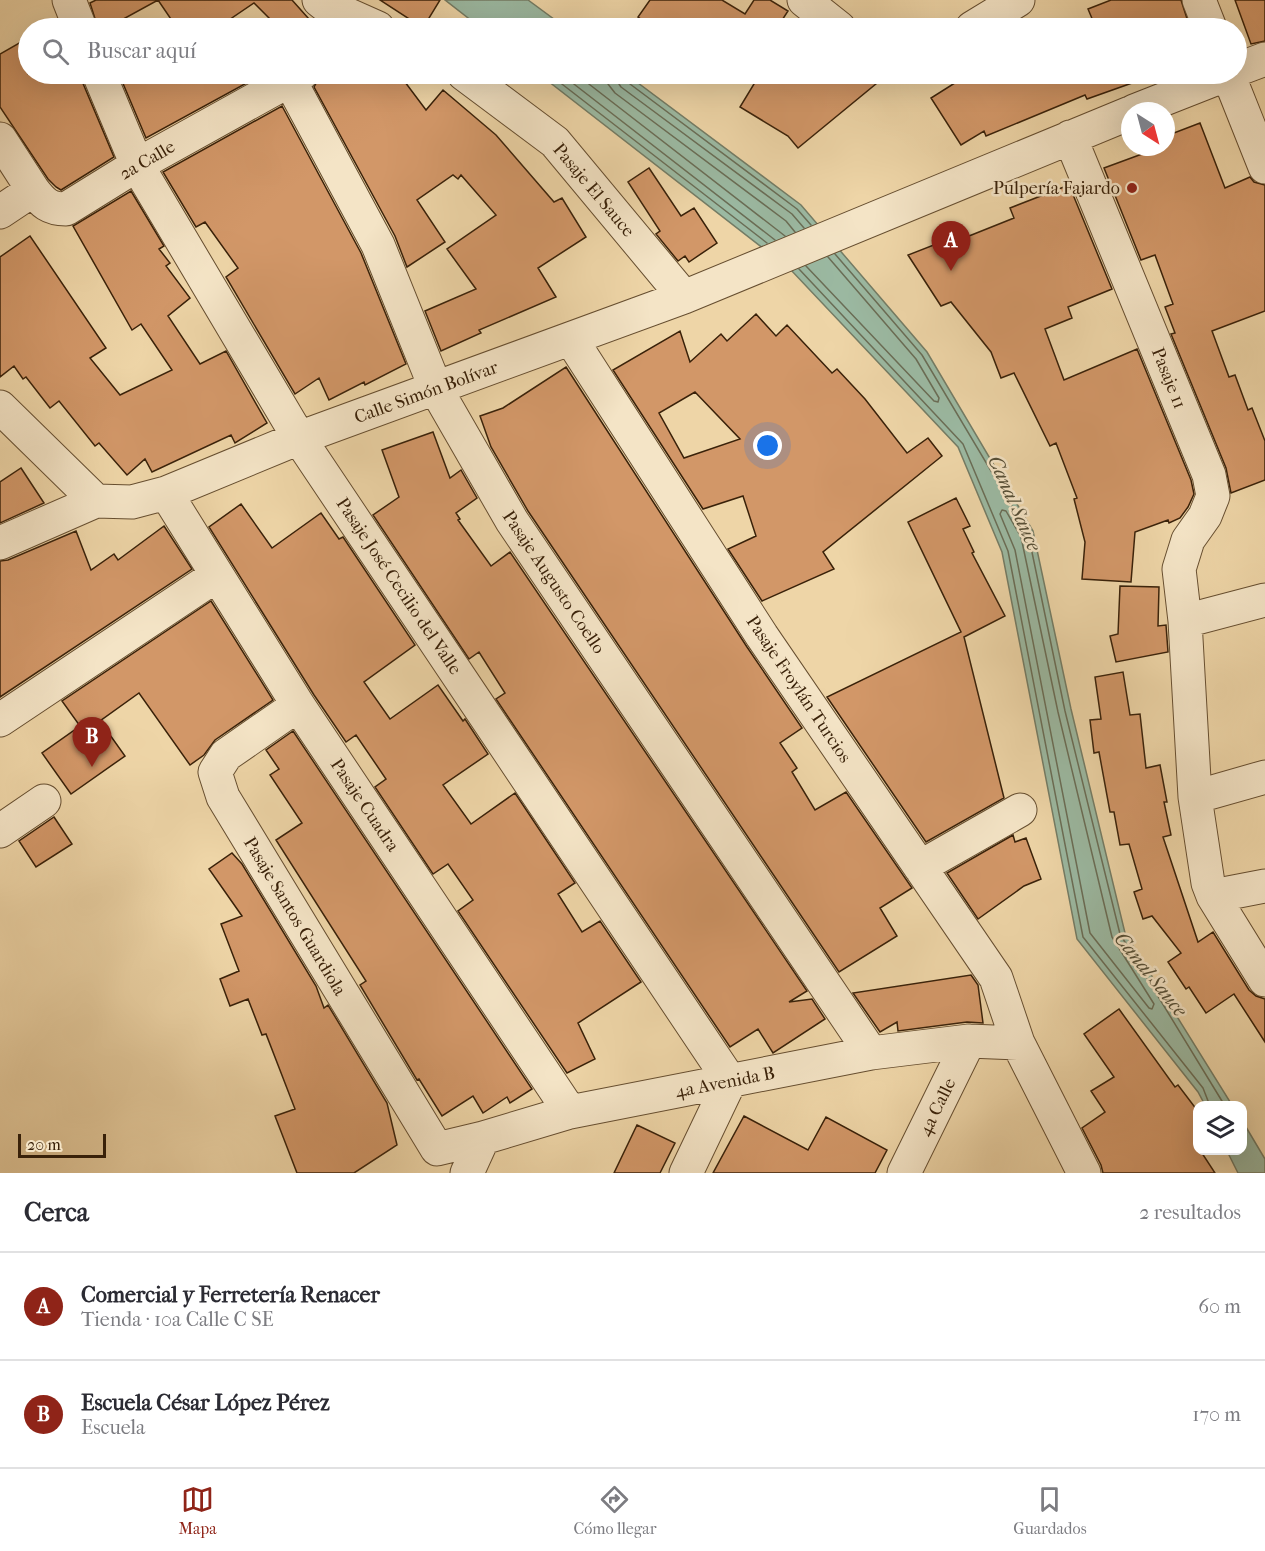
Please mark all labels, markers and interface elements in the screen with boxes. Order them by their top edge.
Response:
search box [18,18,1247,84]
icon: search [39,35,72,68]
text: Buscar aquí [87,38,196,64]
north arrow [1121,102,1175,156]
street label: 2a Calle [116,136,179,185]
street label: Pasaje El Sauce [548,139,639,241]
place label: Pulpería Fajardo [993,178,1120,199]
marker: Pulpería Fajardo [1125,181,1139,195]
pin: A [932,222,970,271]
street label: Pasaje 11 [1147,345,1190,412]
street label: Calle Simón Bolívar [351,357,501,428]
your location [753,431,782,460]
water label: Canal Sauce [983,452,1046,555]
street label: Pasaje José Cecilio del Valle [332,494,466,679]
street label: Pasaje Augusto Coello [498,507,609,658]
street label: Pasaje Froylán Turcios [742,612,856,767]
pin: B [72,718,112,767]
street label: Pasaje Cuadra [326,755,404,856]
street label: Pasaje Santos Guardiola [239,833,351,1000]
water label: Canal Sauce [1110,927,1192,1022]
street label: 4a Avenida B [674,1063,777,1102]
street label: 4a Calle [914,1075,961,1140]
map controls [1193,1101,1247,1155]
button: layers [1193,1101,1247,1155]
scale bar [18,1131,106,1158]
text: 20 m [27,1135,61,1154]
text: Cerca [24,1197,89,1228]
text: 2 resultados [1139,1201,1241,1224]
text: Comercial y Ferretería Renacer [81,1282,380,1308]
text: A [37,1295,50,1318]
text: 60 m [1198,1295,1241,1318]
text: Tienda · 10a Calle C SE [81,1308,274,1331]
text: Escuela César López Pérez [81,1390,330,1416]
text: B [37,1403,50,1426]
text: 170 m [1192,1403,1241,1426]
text: Escuela [81,1416,145,1439]
tab: Mapa [178,1483,217,1538]
tab: Cómo llegar [573,1483,656,1538]
tab: Guardados [1013,1483,1087,1538]

